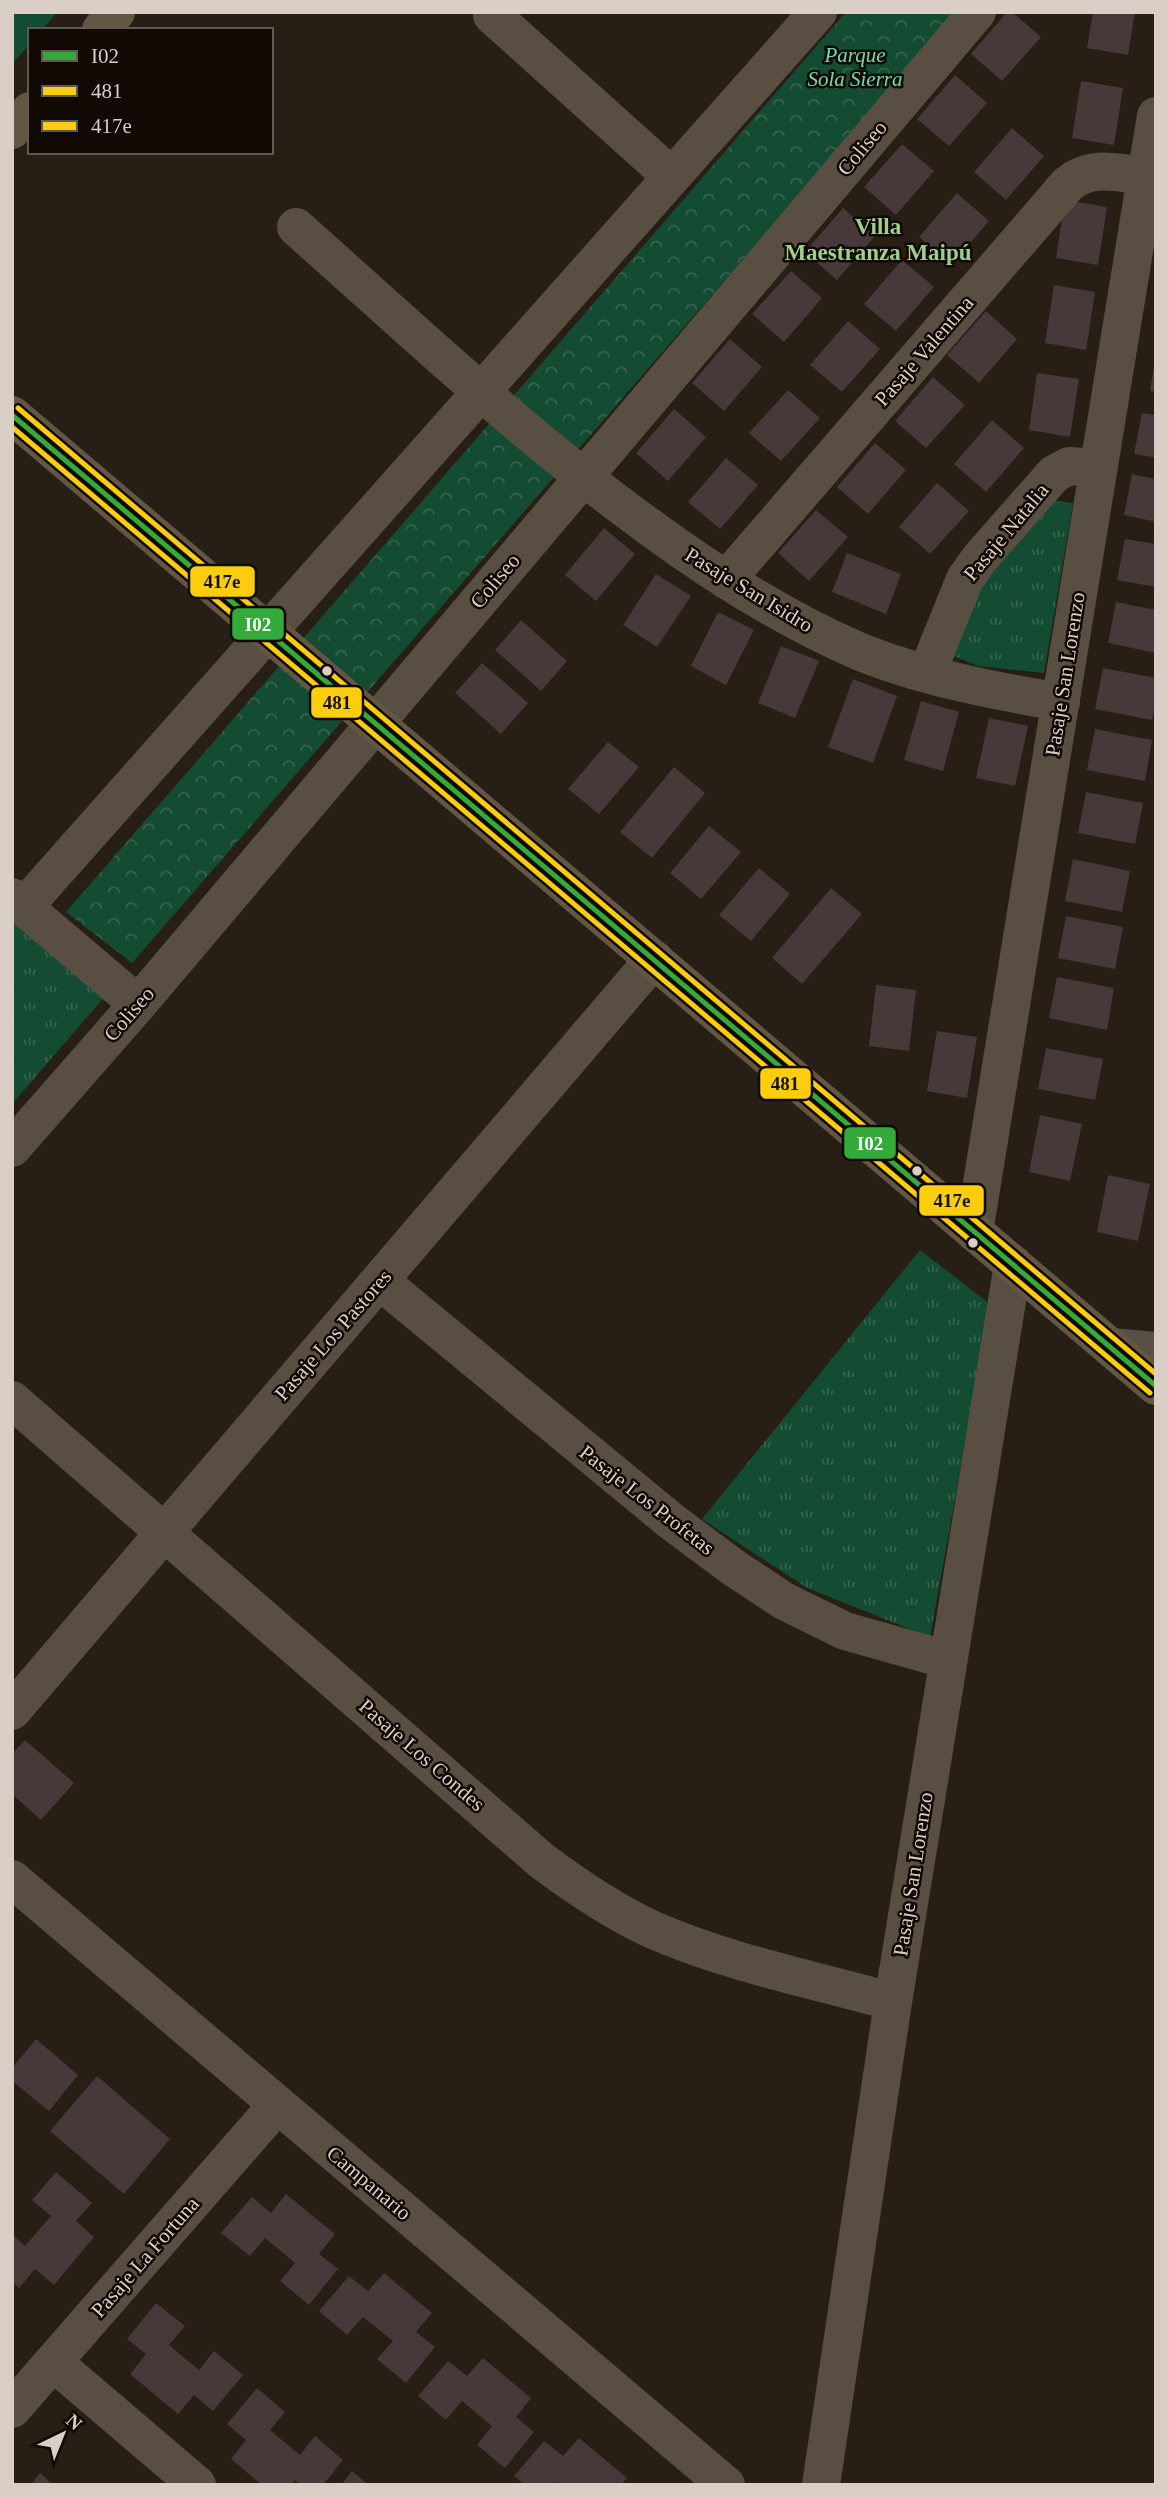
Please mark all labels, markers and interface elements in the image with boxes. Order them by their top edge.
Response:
legend [28,28,273,154]
park label: Parque Sola Sierra [807,43,903,91]
text: I02 [91,44,119,68]
text: 481 [91,79,123,103]
text: 417e [91,114,132,138]
street label: Coliseo [832,116,892,180]
district label: Villa Maestranza Maipú [784,214,972,265]
street label: Pasaje Valentina [870,291,979,411]
street label: Pasaje Natalia [958,478,1054,585]
street label: Pasaje San Isidro [681,542,817,638]
street label: Coliseo [465,549,525,613]
line badge: 417e [189,565,256,598]
text: 417e [204,571,240,592]
street label: Pasaje San Lorenzo [1040,590,1090,758]
line badge: I02 [231,607,285,641]
text: I02 [245,614,271,635]
unlabelled marker [320,664,334,678]
line badge: 481 [310,686,363,719]
text: 481 [323,692,351,713]
street label: Coliseo [99,982,159,1046]
line badge: 481 [759,1067,812,1100]
text: 481 [771,1073,799,1094]
line badge: I02 [843,1126,897,1160]
text: I02 [857,1133,883,1154]
unlabelled marker [910,1164,924,1178]
line badge: 417e [918,1184,985,1217]
text: 417e [934,1190,970,1211]
unlabelled marker [966,1236,980,1250]
street label: Pasaje Los Pastores [270,1265,396,1405]
street label: Pasaje Los Profetas [575,1440,719,1560]
street label: Pasaje Los Condes [354,1694,490,1816]
street label: Pasaje San Lorenzo [888,1790,938,1958]
street label: Campanario [322,2141,416,2225]
street label: Pasaje La Fortuna [86,2191,204,2322]
north arrow [28,2399,98,2469]
text: N [62,2410,87,2434]

